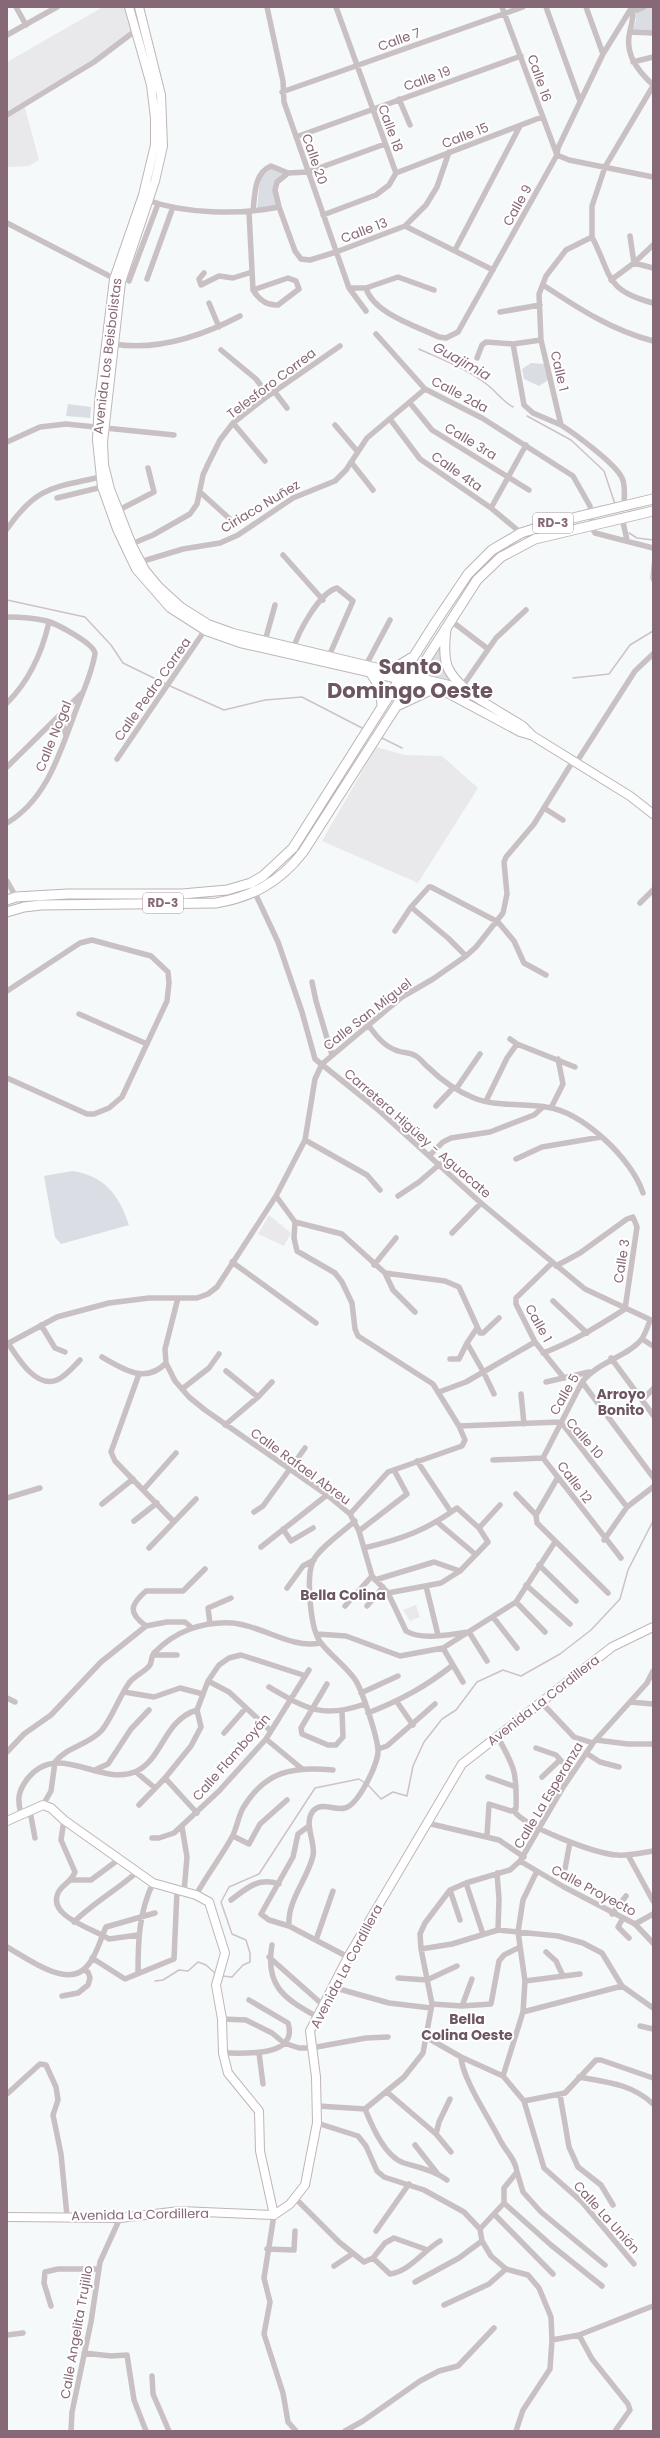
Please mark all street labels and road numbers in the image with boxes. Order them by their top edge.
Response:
street label: Calle 7 [375,23,423,56]
street label: Calle 16 [523,52,557,105]
street label: Calle 19 [401,61,453,96]
street label: Calle 18 [373,102,408,155]
street label: Calle 15 [439,118,491,153]
street label: Calle 20 [297,131,332,187]
street label: Calle 9 [498,181,537,230]
street label: Calle 13 [338,213,390,248]
street label: Avenida Los Beisbolistas [88,277,127,435]
street label: Telesforo Correa [223,344,320,423]
street label: Calle 1 [546,349,573,393]
street label: Calle 2da [428,372,492,417]
street label: Calle 3ra [441,418,501,465]
street label: Calle 4ta [427,447,486,496]
street label: Ciriaco Nuñez [217,475,304,538]
road number: RD-3 [533,513,573,533]
street label: Calle Pedro Correa [109,634,195,745]
street label: Calle Nogal [31,698,76,775]
road number: RD-3 [143,893,183,913]
street label: Calle San Miguel [319,974,416,1055]
street label: Carretera Higüey - Aguacate [340,1064,495,1203]
street label: Calle 3 [609,1238,634,1285]
street label: Calle 1 [520,1301,557,1346]
street label: Calle 5 [545,1370,584,1418]
street label: Calle 10 [561,1414,608,1463]
street label: Calle Rafael Abreu [247,1423,355,1509]
street label: Calle 12 [552,1457,597,1507]
street label: Avenida La Cordillera [483,1650,603,1750]
street label: Calle Flamboyán [188,1710,275,1805]
street label: Calle La Esperanza [509,1738,588,1852]
street label: Calle Proyecto [548,1860,640,1921]
street label: Avenida La Cordillera [306,1901,387,2032]
street label: Calle La Unión [569,2177,644,2258]
street label: Avenida La Cordillera [71,2204,209,2225]
street label: Calle Angelita Trujillo [55,2264,98,2400]

